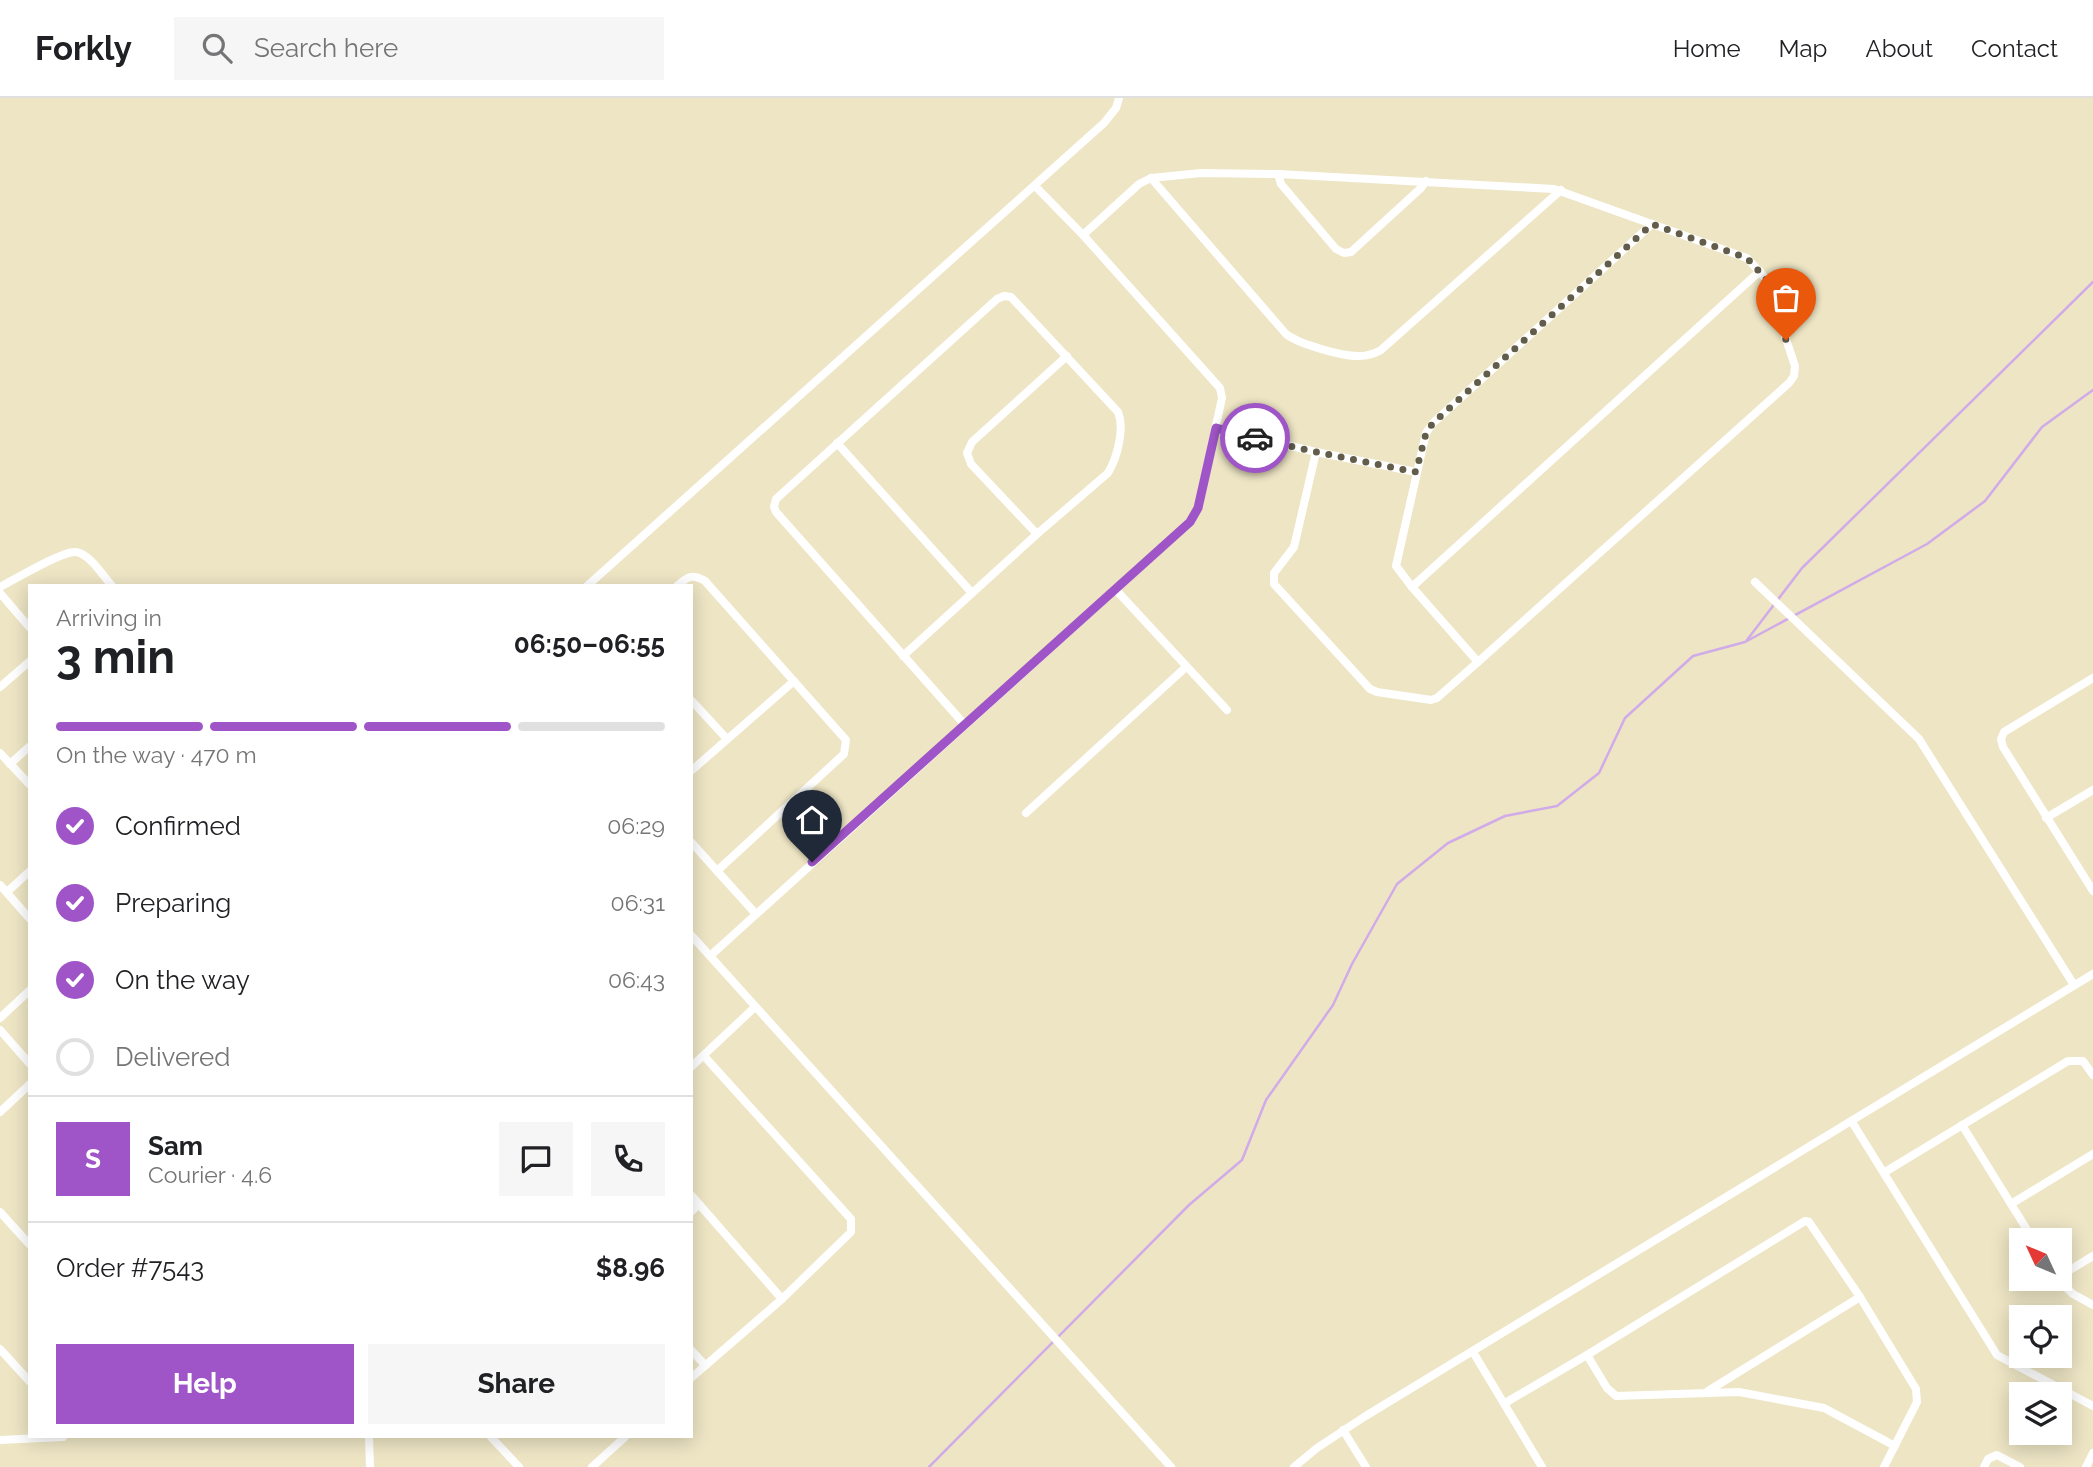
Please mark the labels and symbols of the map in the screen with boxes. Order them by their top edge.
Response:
pin [1756,268,1816,340]
courier [1220,403,1290,473]
pin [782,790,842,862]
north arrow [2009,1228,2072,1292]

